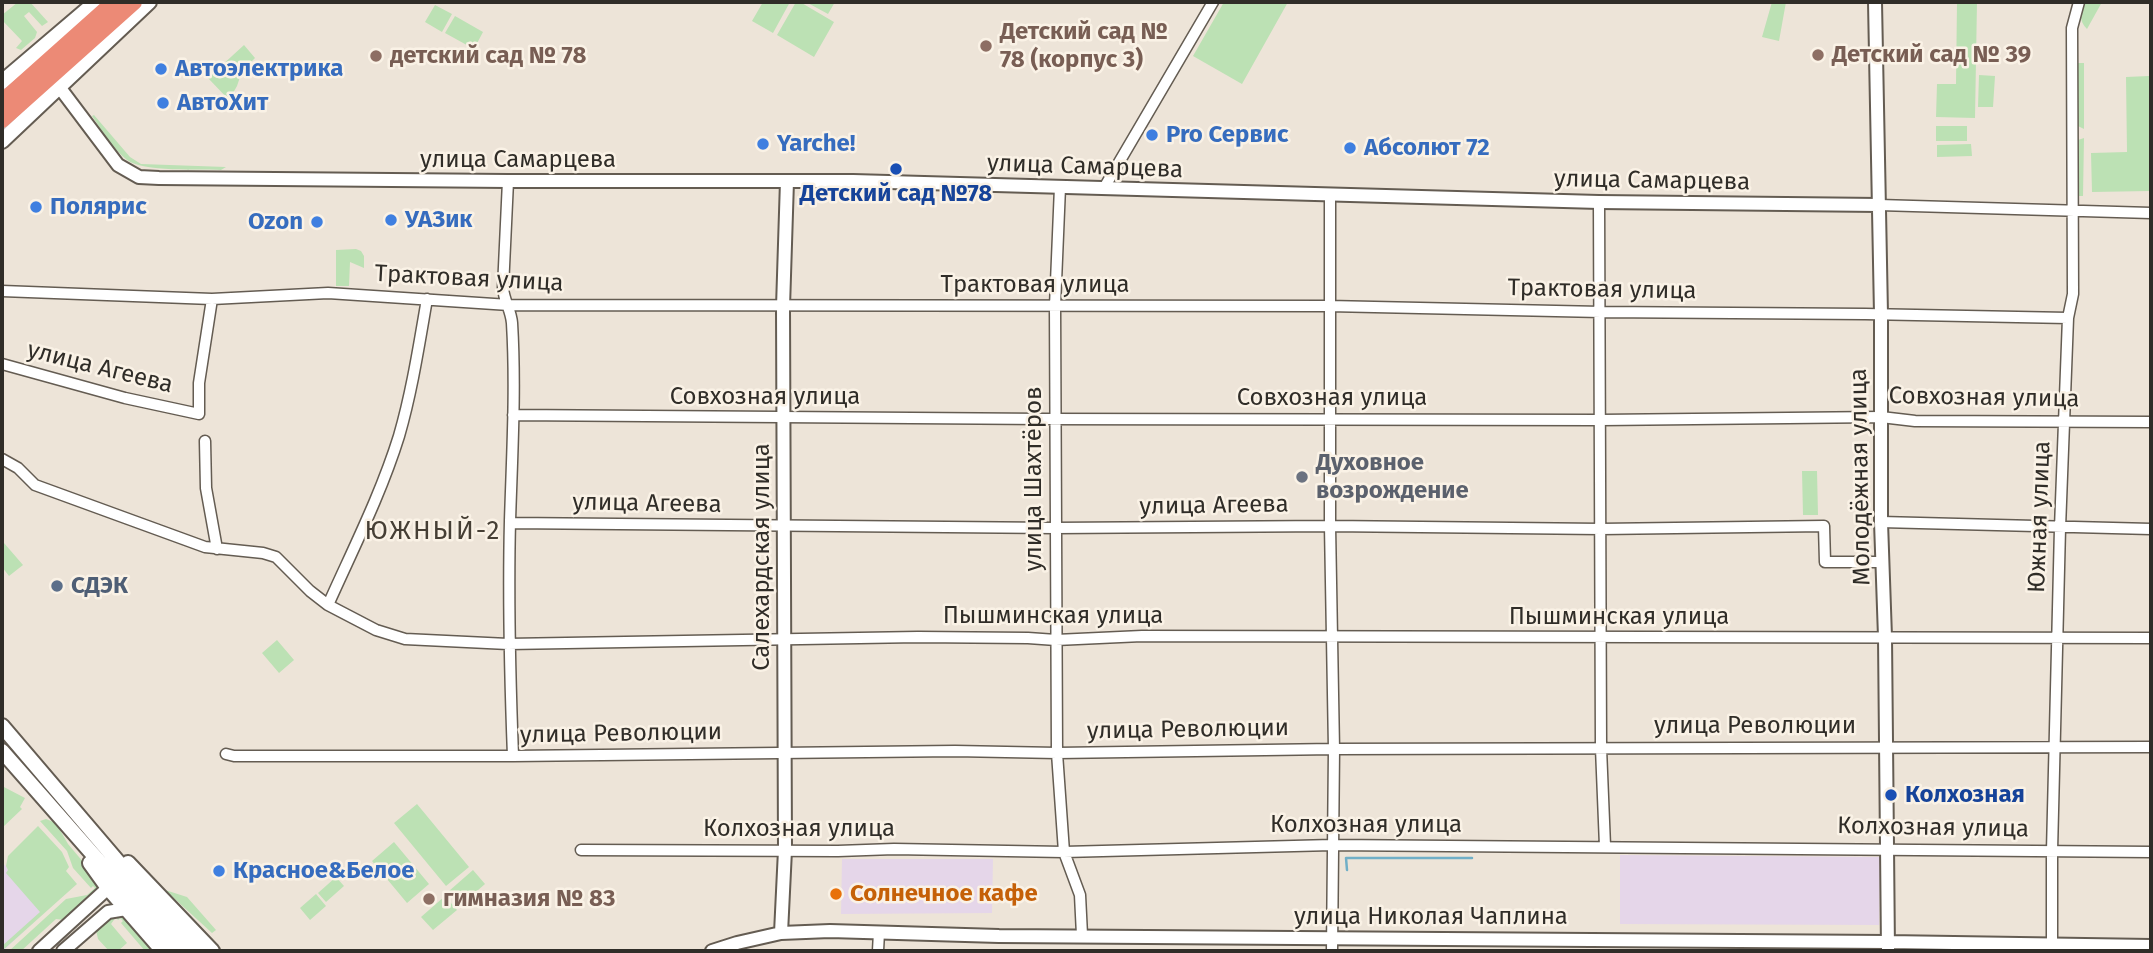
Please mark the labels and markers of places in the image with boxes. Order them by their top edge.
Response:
place label: Детский сад № 78 (корпус 3) [1000,18,1168,74]
marker: Детский сад № 78 (корпус 3) [978,38,994,54]
place label: Детский сад № 39 [1832,41,2031,69]
place label: детский сад № 78 [390,42,586,70]
marker: Детский сад № 39 [1810,47,1826,63]
marker: детский сад № 78 [368,48,384,64]
place label: Автоэлектрика [175,55,343,83]
marker: Автоэлектрика [153,61,169,77]
place label: АвтоХит [177,89,268,117]
marker: АвтоХит [155,95,171,111]
place label: Pro Сервис [1166,121,1288,149]
marker: Pro Сервис [1144,127,1160,143]
place label: Yarche! [777,130,856,158]
place label: Абсолют 72 [1364,134,1490,162]
marker: Yarche! [755,136,771,152]
marker: Абсолют 72 [1342,140,1358,156]
marker: Детский сад №78 [888,161,904,177]
place label: Детский сад №78 [800,180,992,208]
place label: Полярис [50,193,147,221]
marker: Полярис [28,199,44,215]
place label: УАЗик [405,206,472,234]
place label: Ozon [248,208,303,236]
marker: УАЗик [383,212,399,228]
marker: Ozon [309,214,325,230]
place label: Духовное возрождение [1316,449,1469,505]
marker: Духовное возрождение [1294,469,1310,485]
place label: СДЭК [71,572,128,600]
marker: СДЭК [49,578,65,594]
place label: Колхозная [1905,781,2025,809]
marker: Колхозная [1883,787,1899,803]
place label: Красное&Белое [233,857,415,885]
marker: Красное&Белое [211,863,227,879]
place label: Солнечное кафе [850,880,1038,908]
place label: гимназия № 83 [443,885,615,913]
marker: Солнечное кафе [828,886,844,902]
marker: гимназия № 83 [421,891,437,907]

